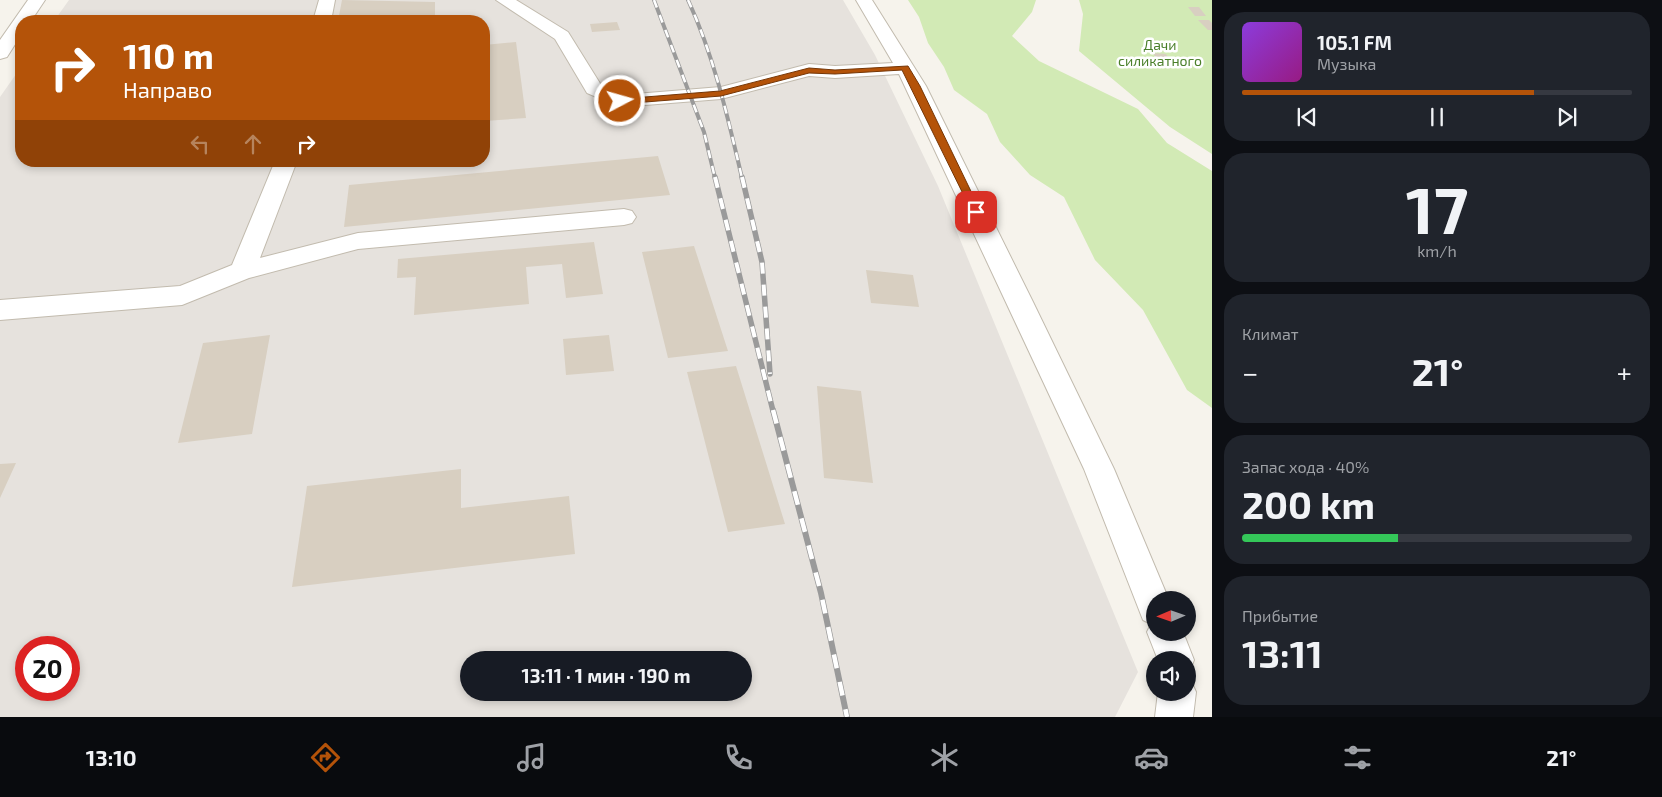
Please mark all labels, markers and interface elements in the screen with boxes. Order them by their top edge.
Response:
text: 105.1 FM [1317,31,1392,54]
text: 110 m [123,34,214,76]
icon: right [40,35,105,100]
park label: Дачи силикатного [1118,36,1202,69]
text: Музыка [1317,54,1376,73]
position arrow [593,74,645,126]
text: Направо [123,76,212,102]
icon: previous [1293,103,1321,131]
icon: pause [1423,103,1451,131]
icon: next [1553,103,1581,131]
icon: left [186,130,214,158]
icon: ahead [239,130,267,158]
icon: right [292,130,320,158]
text: 17 [1406,169,1468,247]
pin [955,191,997,233]
icon: arrive [962,198,990,226]
text: km/h [1417,241,1457,260]
text: Климат [1242,324,1299,343]
text: 21° [1412,348,1463,394]
text: − [1242,355,1258,389]
text: + [1617,355,1632,389]
text: Запас хода · 40% [1242,457,1369,476]
text: 200 km [1242,481,1375,527]
north arrow [1146,591,1196,641]
map controls [1146,591,1196,701]
text: Прибытие [1242,606,1318,625]
text: 13:11 [1242,630,1323,676]
speed limit sign: 20 [15,636,80,701]
button: sound [1146,651,1196,701]
text: 13:11 · 1 мин · 190 m [522,664,690,687]
icon: directions [308,740,343,775]
icon: music [514,740,549,775]
icon: phone [721,740,756,775]
icon: climate [927,740,962,775]
icon: car [1134,740,1169,775]
icon: filters [1340,740,1375,775]
text: 13:10 [86,744,137,770]
text: 21° [1546,744,1576,770]

